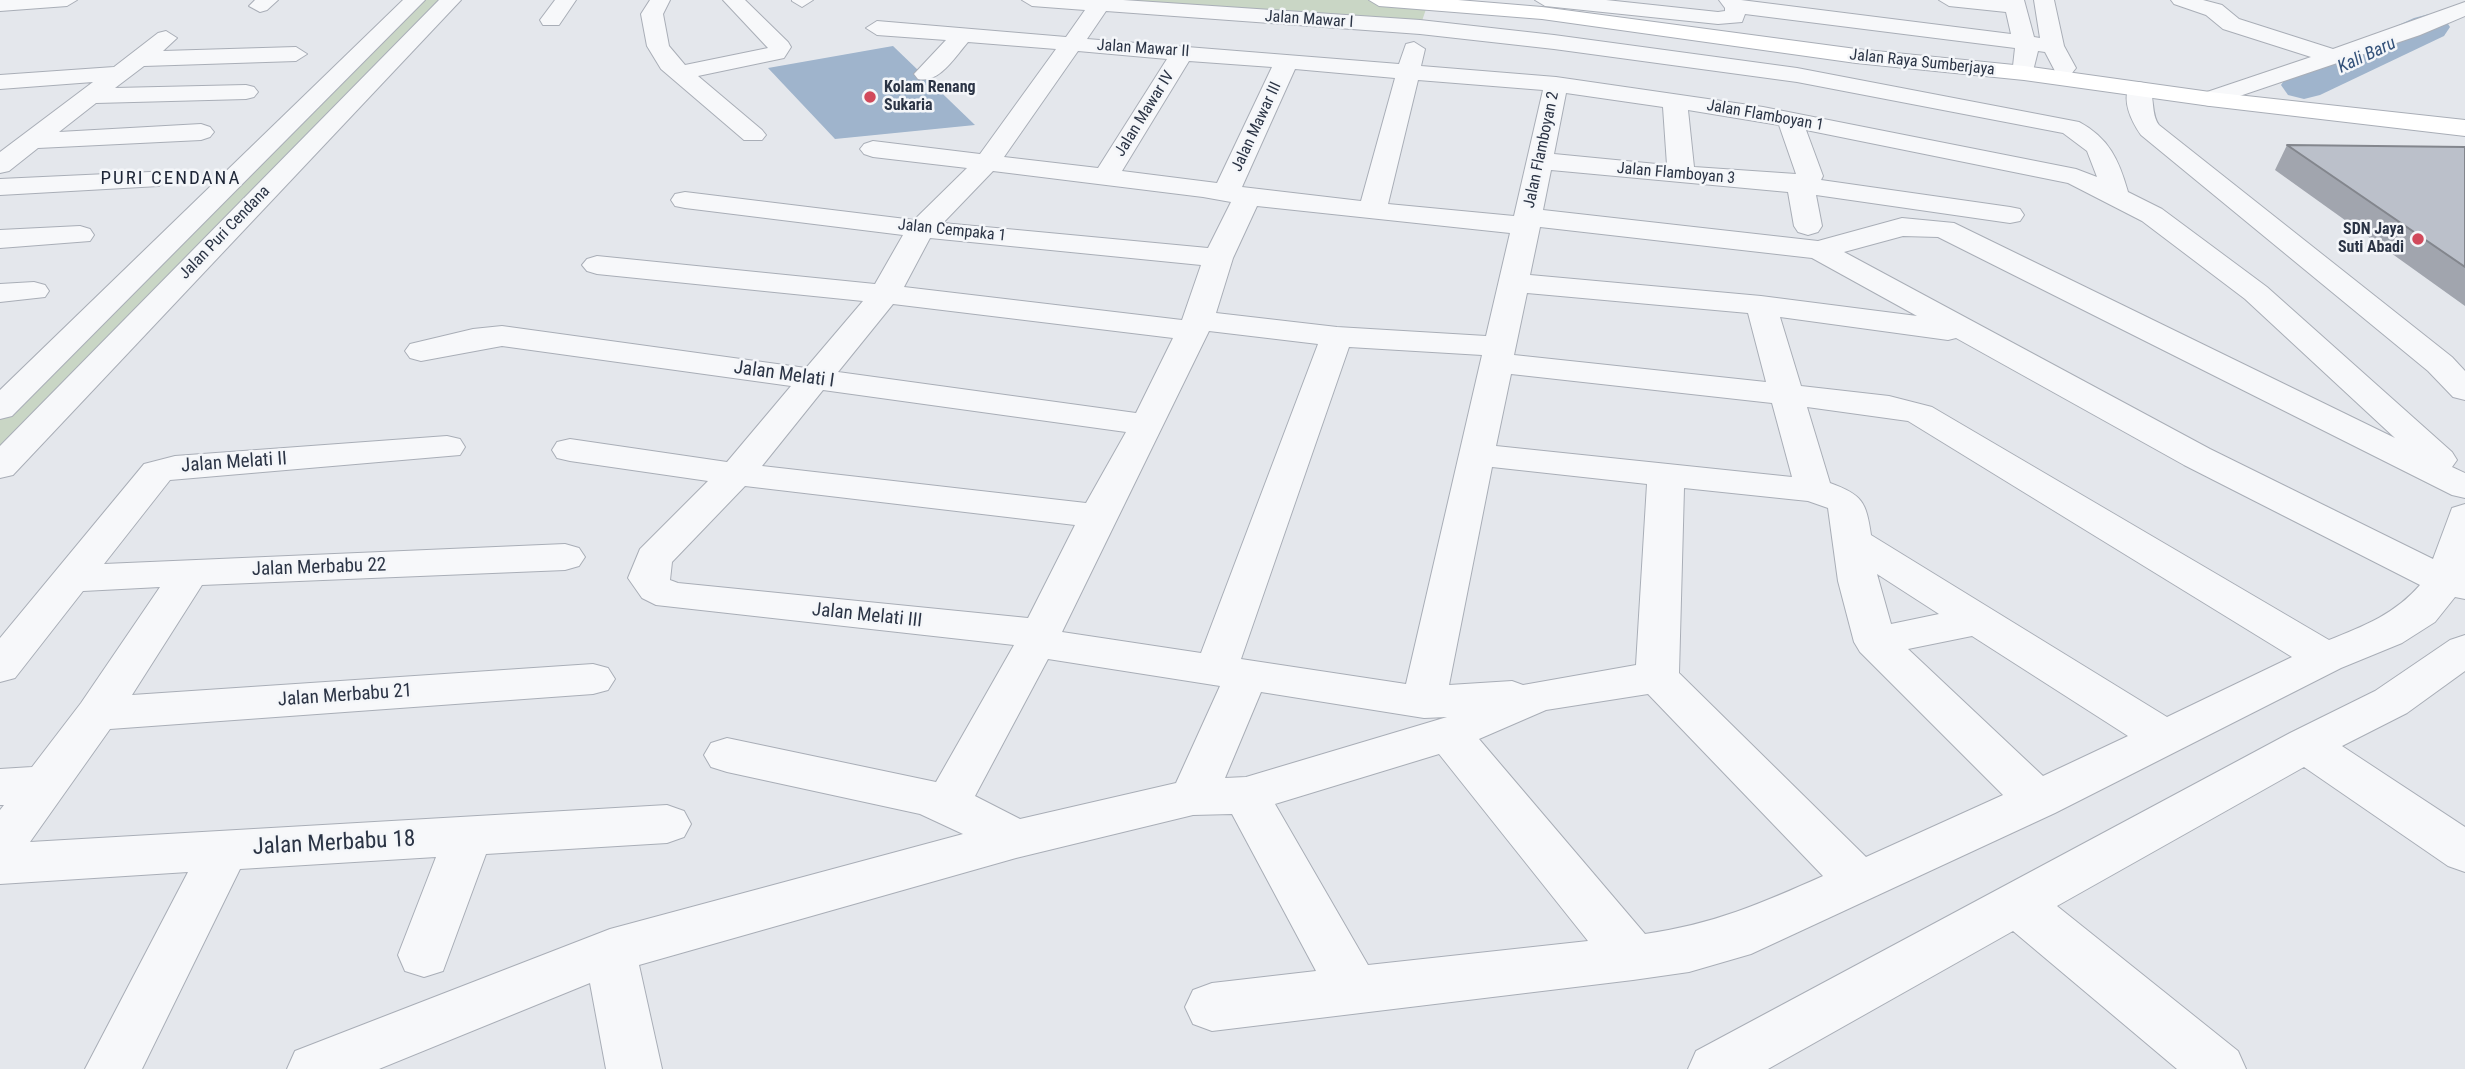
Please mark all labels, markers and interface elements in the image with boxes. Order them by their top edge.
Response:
street label: Jalan Mawar I [1264,7,1354,33]
water label: Kali Baru [2335,33,2399,79]
street label: Jalan Mawar II [1096,36,1190,62]
street label: Jalan Raya Sumberjaya [1849,46,1995,80]
street label: Jalan Mawar IV [1111,68,1179,160]
place label: Kolam Renang Sukaria [884,78,976,116]
street label: Jalan Mawar III [1228,79,1286,175]
marker: Kolam Renang Sukaria [862,89,878,105]
street label: Jalan Flamboyan 2 [1520,90,1564,210]
street label: Jalan Flamboyan 1 [1705,96,1825,136]
street label: Jalan Flamboyan 3 [1616,159,1736,189]
district label: PURI CENDANA [102,168,240,190]
street label: Jalan Puri Cendana [176,182,274,284]
street label: Jalan Cempaka 1 [897,216,1007,246]
place label: SDN Jaya Suti Abadi [2338,220,2404,258]
marker: SDN Jaya Suti Abadi [2410,231,2426,247]
street label: Jalan Melati I [732,357,836,393]
street label: Jalan Melati II [180,448,288,478]
street label: Jalan Merbabu 22 [251,554,387,582]
street label: Jalan Melati III [811,599,923,633]
street label: Jalan Merbabu 21 [277,680,413,712]
street label: Jalan Merbabu 18 [252,826,416,862]

